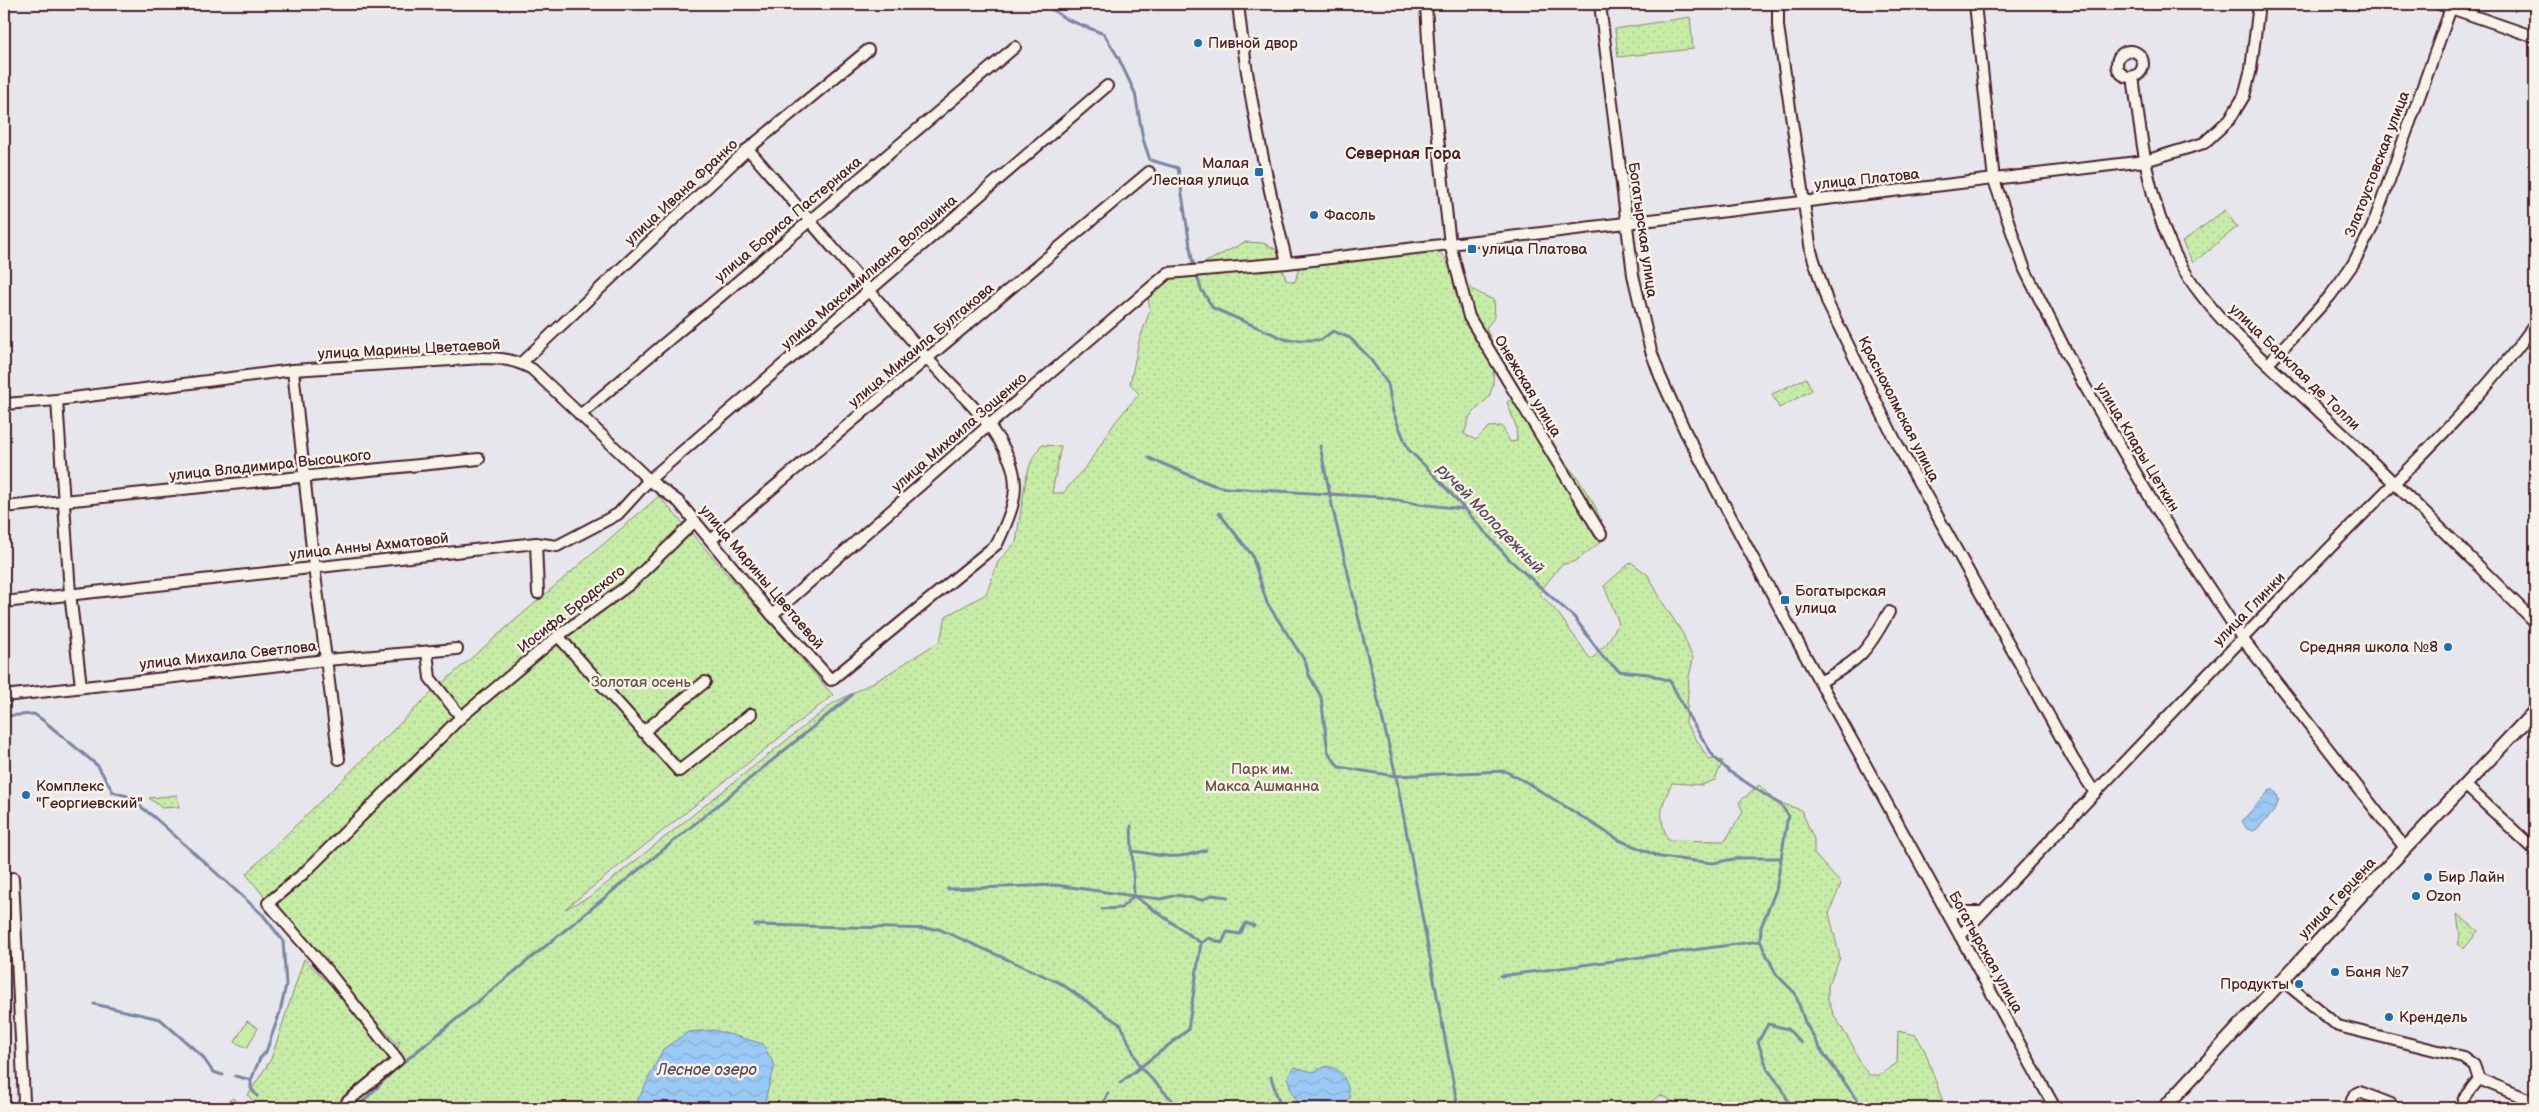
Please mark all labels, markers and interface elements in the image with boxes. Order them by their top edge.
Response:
place label: Пивной двор [1208,34,1298,53]
marker: Пивной двор [1192,37,1204,49]
street label: Златоустовская улица [2341,88,2414,240]
street label: улица Ивана Франко [621,135,742,250]
district label: Северная Гора [1345,145,1462,164]
street label: улица Бориса Пастернака [711,152,866,286]
place label: Малая Лесная улица [1152,154,1249,190]
street label: Богатырская улица [1624,161,1661,299]
street label: улица Платова [1814,165,1921,194]
marker: Малая Лесная улица [1253,166,1265,178]
street label: улица Максимилиана Волошина [778,191,961,354]
place label: Фасоль [1324,206,1376,225]
marker: Фасоль [1308,209,1320,221]
place label: улица Платова [1482,240,1588,259]
marker: улица Платова [1466,243,1478,255]
street label: улица Михаила Булгакова [845,279,998,412]
street label: улица Барклая де Толли [2225,300,2364,435]
street label: Онежская улица [1490,332,1566,441]
street label: Краснохолмская улица [1854,333,1944,485]
street label: улица Марины Цветаевой [317,335,501,364]
street label: улица Михаила Зощенко [888,368,1031,496]
street label: улица Клары Цеткин [2091,379,2184,515]
street label: улица Владимира Высоцкого [168,445,372,486]
water label: ручей Молодежный [1432,459,1547,578]
street label: улица Марины Цветаевой [696,501,828,654]
street label: улица Анны Ахматовой [289,529,450,564]
street label: Иосифа Бродского [514,561,629,657]
street label: улица Глинки [2209,568,2289,650]
place label: Богатырская улица [1795,582,1886,618]
marker: Богатырская улица [1779,594,1791,606]
street label: улица Михаила Светлова [138,637,318,674]
place label: Средняя школа №8 [2299,638,2438,657]
marker: Средняя школа №8 [2442,641,2454,653]
park label: Золотая осень [591,673,692,692]
park label: Парк им. Макса Ашманна [1205,760,1319,796]
place label: Комплекс "Георгиевский" [36,777,143,813]
marker: Комплекс "Георгиевский" [20,789,32,801]
street label: улица Герцена [2295,853,2380,943]
place label: Бир Лайн [2438,868,2505,887]
marker: Бир Лайн [2422,871,2434,883]
place label: Ozon [2426,887,2461,906]
street label: Богатырская улица [1944,888,2027,1017]
marker: Ozon [2410,890,2422,902]
place label: Баня №7 [2345,963,2409,982]
marker: Баня №7 [2329,966,2341,978]
place label: Продукты [2220,975,2289,994]
marker: Продукты [2293,978,2305,990]
place label: Крендель [2399,1008,2468,1027]
marker: Крендель [2383,1011,2395,1023]
water label: Лесное озеро [656,1061,758,1080]

